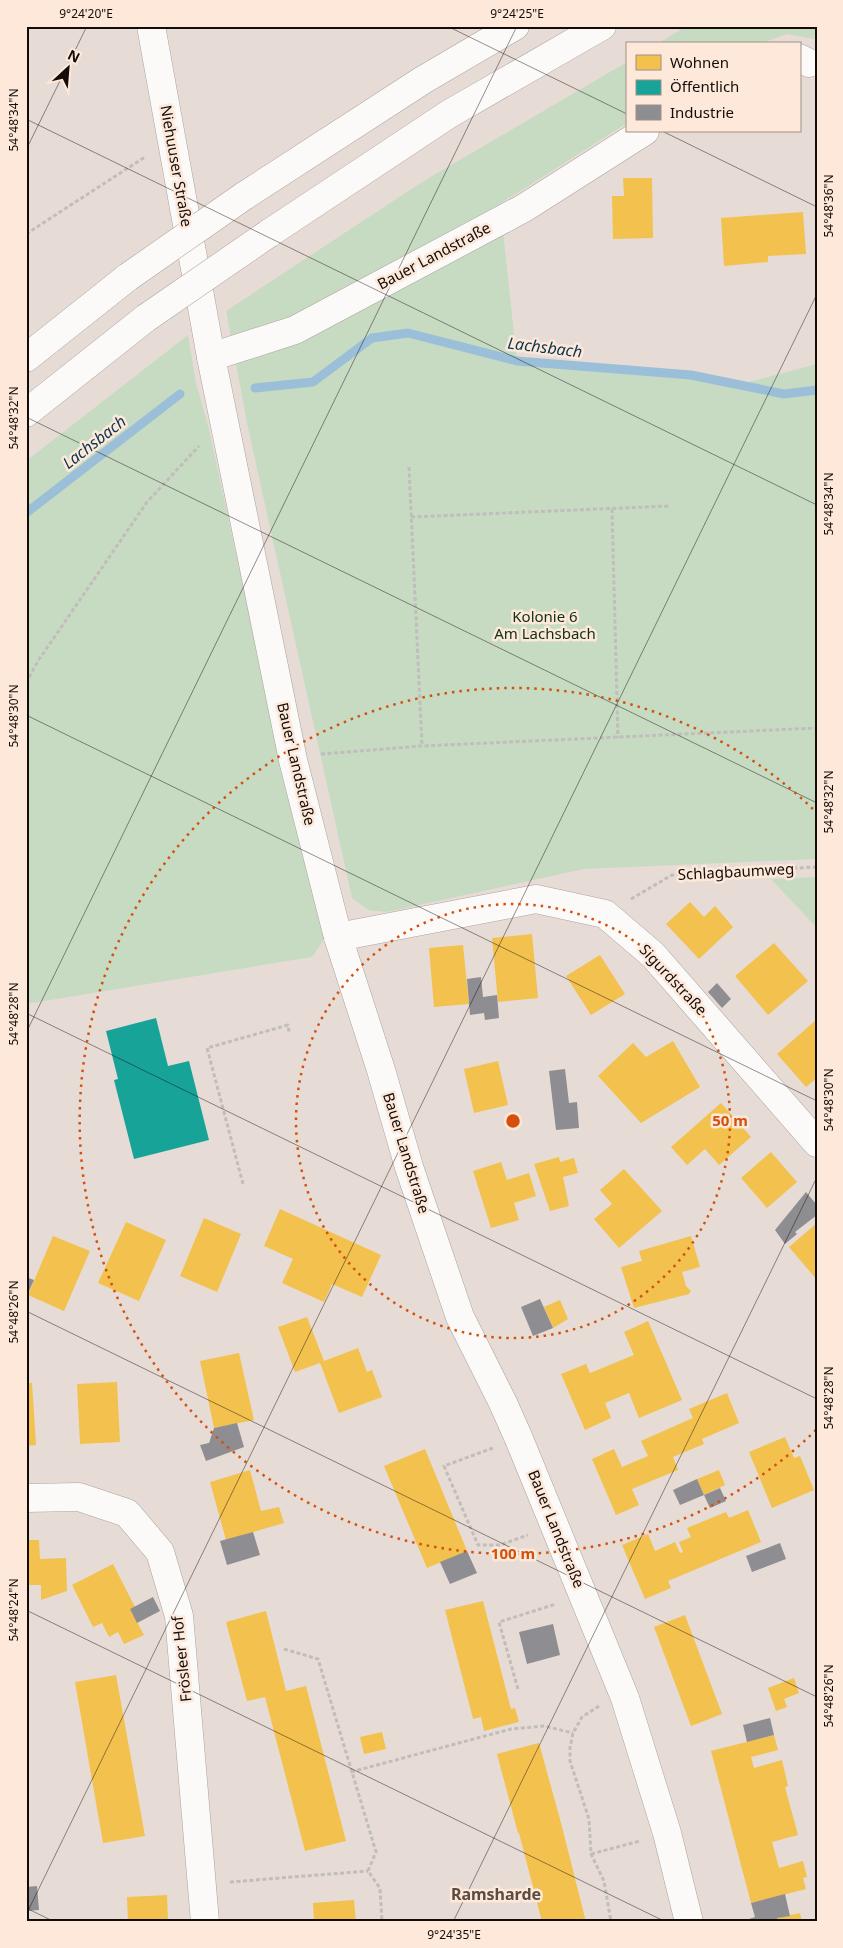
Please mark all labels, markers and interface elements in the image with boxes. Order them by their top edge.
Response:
text: 9°24'20"E [59,5,113,22]
text: 9°24'25"E [490,5,544,22]
north arrow [42,42,92,92]
legend [626,42,800,132]
text: N [65,45,83,67]
text: Wohnen [670,52,729,72]
text: Öffentlich [670,76,739,96]
text: 54°48'34"N [5,88,22,152]
text: Industrie [670,102,734,122]
street label: Niehuuser Straße [156,103,198,228]
text: 54°48'36"N [820,174,837,238]
street label: Bauer Landstraße [373,217,494,293]
water label: Lachsbach [506,332,584,362]
text: 54°48'32"N [5,386,22,450]
water label: Lachsbach [58,410,130,474]
text: 54°48'34"N [820,472,837,536]
park label: Kolonie 6 Am Lachsbach [494,606,596,643]
text: 54°48'30"N [5,684,22,748]
street label: Bauer Landstraße [273,700,321,827]
text: 54°48'32"N [820,770,837,834]
street label: Schlagbaumweg [677,858,795,884]
street label: Sigurdstraße [636,939,712,1019]
text: 54°48'28"N [5,982,22,1046]
text: 54°48'30"N [820,1068,837,1132]
street label: Bauer Landstraße [379,1090,435,1216]
text: 50 m [712,1110,748,1130]
centre of rings [504,1112,522,1130]
text: 54°48'26"N [5,1280,22,1344]
text: 54°48'28"N [820,1366,837,1430]
street label: Bauer Landstraße [524,1467,590,1591]
text: 100 m [491,1543,535,1563]
text: 54°48'24"N [5,1578,22,1642]
street label: Frösleer Hof [166,1614,195,1703]
text: 54°48'26"N [820,1664,837,1728]
district label: Ramsharde [451,1883,541,1905]
text: 9°24'35"E [427,1926,481,1943]

